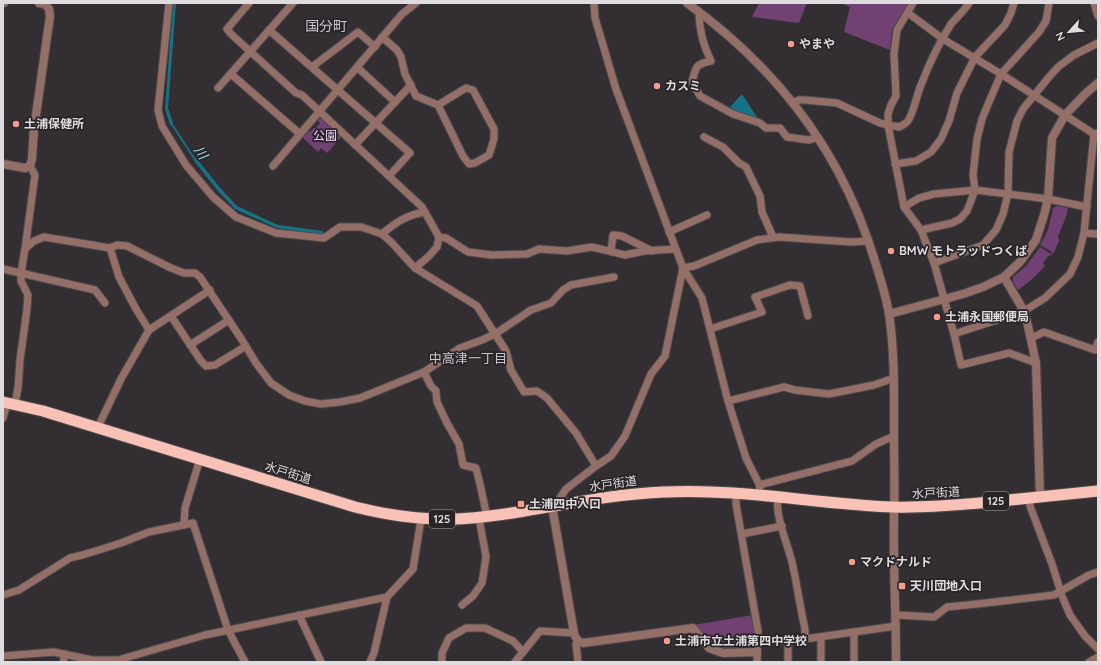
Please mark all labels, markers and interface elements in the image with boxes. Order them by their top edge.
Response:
north arrow [1049,12,1089,52]
district label: 国分町 [305,17,347,35]
text: N [1052,30,1068,43]
place label: やまや [799,36,835,51]
marker: やまや [786,39,796,49]
place label: カスミ [665,78,701,93]
marker: カスミ [652,81,662,91]
place label: 土浦保健所 [24,116,84,131]
marker: 土浦保健所 [11,119,21,129]
park label: 公園 [313,128,337,143]
water label: 川 [191,142,212,164]
place label: BMW モトラッドつくば [899,243,1027,258]
marker: BMW モトラッドつくば [886,246,896,256]
place label: 土浦永国郵便局 [945,309,1029,324]
marker: 土浦永国郵便局 [932,312,942,322]
district label: 中高津一丁目 [429,350,507,366]
street label: 水戸街道 [263,458,313,487]
street label: 水戸街道 [588,473,638,494]
street label: 水戸街道 [912,484,960,501]
road number: 125 [983,492,1009,510]
place label: 土浦四中入口 [529,496,601,511]
marker: 土浦四中入口 [516,499,526,509]
road number: 125 [429,510,455,528]
place label: マクドナルド [860,554,932,569]
marker: マクドナルド [847,557,857,567]
place label: 天川団地入口 [910,578,982,593]
marker: 天川団地入口 [897,581,907,591]
place label: 土浦市立土浦第四中学校 [675,633,807,648]
marker: 土浦市立土浦第四中学校 [662,636,672,646]

